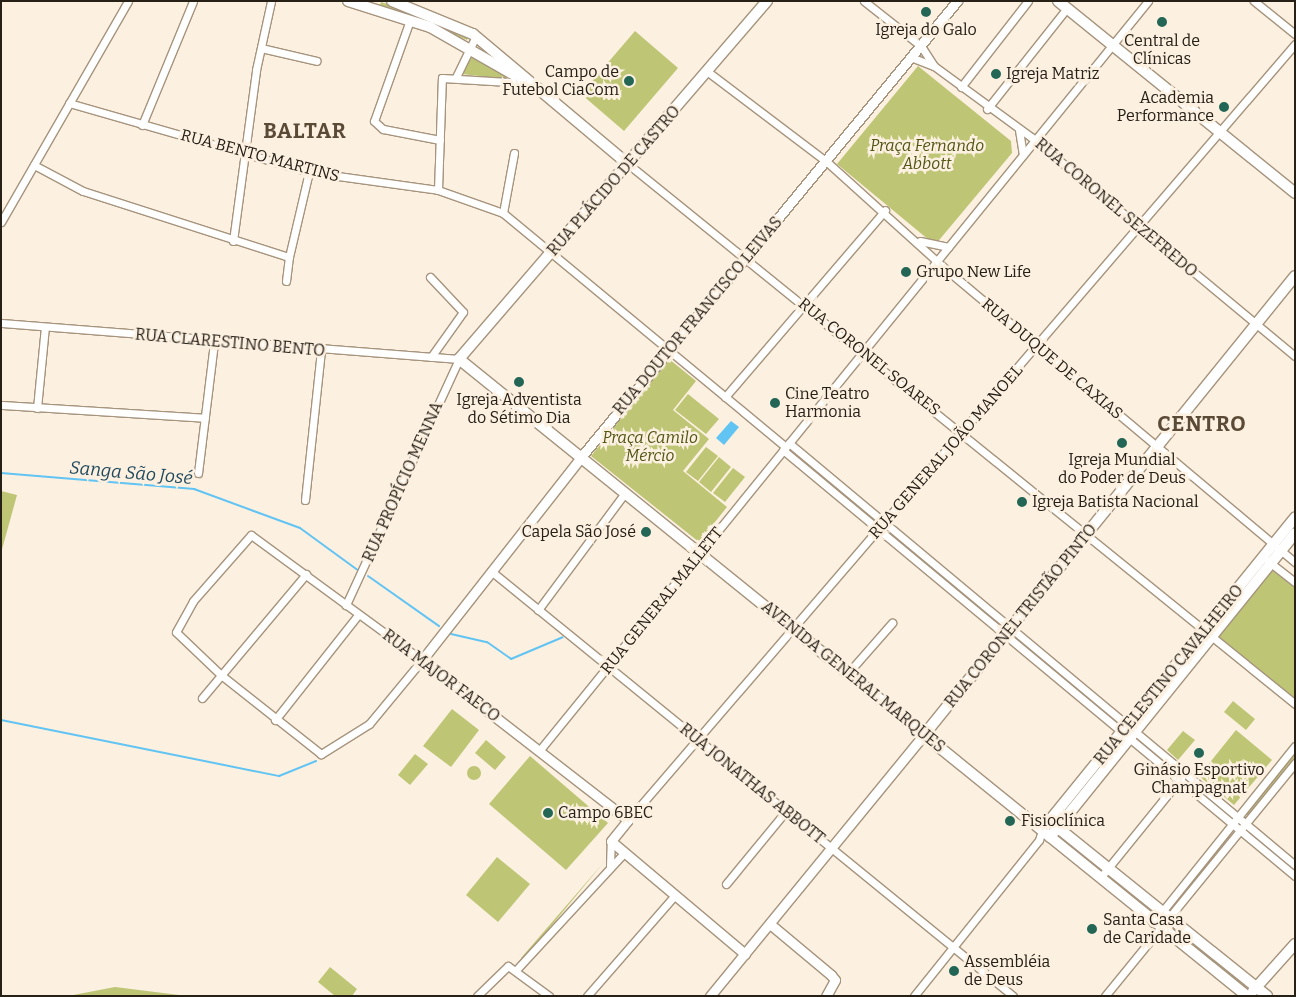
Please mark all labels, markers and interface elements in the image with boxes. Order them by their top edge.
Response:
marker: Igreja do Galo [920,6,932,18]
marker: Central de Clínicas [1155,15,1169,29]
place label: Igreja do Galo [875,20,977,40]
place label: Central de Clínicas [1124,31,1200,69]
place label: Campo de Futebol CiaCom [502,62,619,100]
place label: Igreja Matriz [1006,64,1099,84]
marker: Igreja Matriz [990,68,1002,80]
marker: Campo de Futebol CiaCom [623,75,635,87]
place label: Academia Performance [1117,88,1214,126]
marker: Academia Performance [1218,101,1230,113]
street label: RUA PLÁCIDO DE CASTRO [544,102,684,260]
district label: BALTAR [262,118,348,144]
street label: RUA BENTO MARTINS [179,126,341,186]
street label: RUA CORONEL SEZEFREDO [1031,134,1201,282]
park label: Praça Fernando Abbott [870,136,984,174]
street label: RUA DOUTOR FRANCISCO LEIVAS [609,213,787,419]
place label: Grupo New Life [916,262,1031,282]
marker: Grupo New Life [900,266,912,278]
street label: RUA CORONEL SOARES [794,294,944,420]
street label: RUA DUQUE DE CAXIAS [978,294,1126,424]
street label: RUA CLARESTINO BENTO [134,325,326,361]
street label: RUA GENERAL JOÃO MANOEL [865,361,1027,543]
marker: Igreja Adventista do Sétimo Dia [513,376,525,388]
place label: Cine Teatro Harmonia [785,384,869,422]
place label: Igreja Adventista do Sétimo Dia [456,390,582,428]
marker: Cine Teatro Harmonia [769,397,781,409]
street label: RUA PROPÍCIO MENNA [359,399,447,565]
district label: CENTRO [1157,411,1247,437]
park label: Praça Camilo Mércio [602,428,698,466]
marker: Igreja Mundial do Poder de Deus [1116,437,1128,449]
place label: Igreja Mundial do Poder de Deus [1058,450,1186,488]
water label: Sanga São José [69,457,193,489]
place label: Igreja Batista Nacional [1032,492,1199,512]
marker: Igreja Batista Nacional [1016,496,1028,508]
street label: RUA CORONEL TRISTÃO PINTO [941,520,1101,712]
place label: Capela São José [522,522,636,542]
street label: RUA GENERAL MALLETT [597,524,727,678]
marker: Capela São José [640,526,652,538]
street label: RUA CELESTINO CAVALHEIRO [1090,581,1248,769]
street label: AVENIDA GENERAL MARQUES [757,597,949,757]
street label: RUA MAJOR FAECO [379,626,503,726]
street label: RUA JONATHAS ABBOTT [676,720,828,848]
marker: Ginásio Esportivo Champagnat [1193,747,1205,759]
place label: Ginásio Esportivo Champagnat [1134,760,1264,798]
place label: Campo 6BEC [558,803,653,823]
marker: Campo 6BEC [542,807,554,819]
place label: Fisioclínica [1021,811,1105,831]
marker: Fisioclínica [1003,814,1017,828]
place label: Santa Casa de Caridade [1103,910,1191,948]
marker: Santa Casa de Caridade [1085,922,1099,936]
place label: Assembléia de Deus [964,952,1050,990]
marker: Assembléia de Deus [948,965,960,977]

